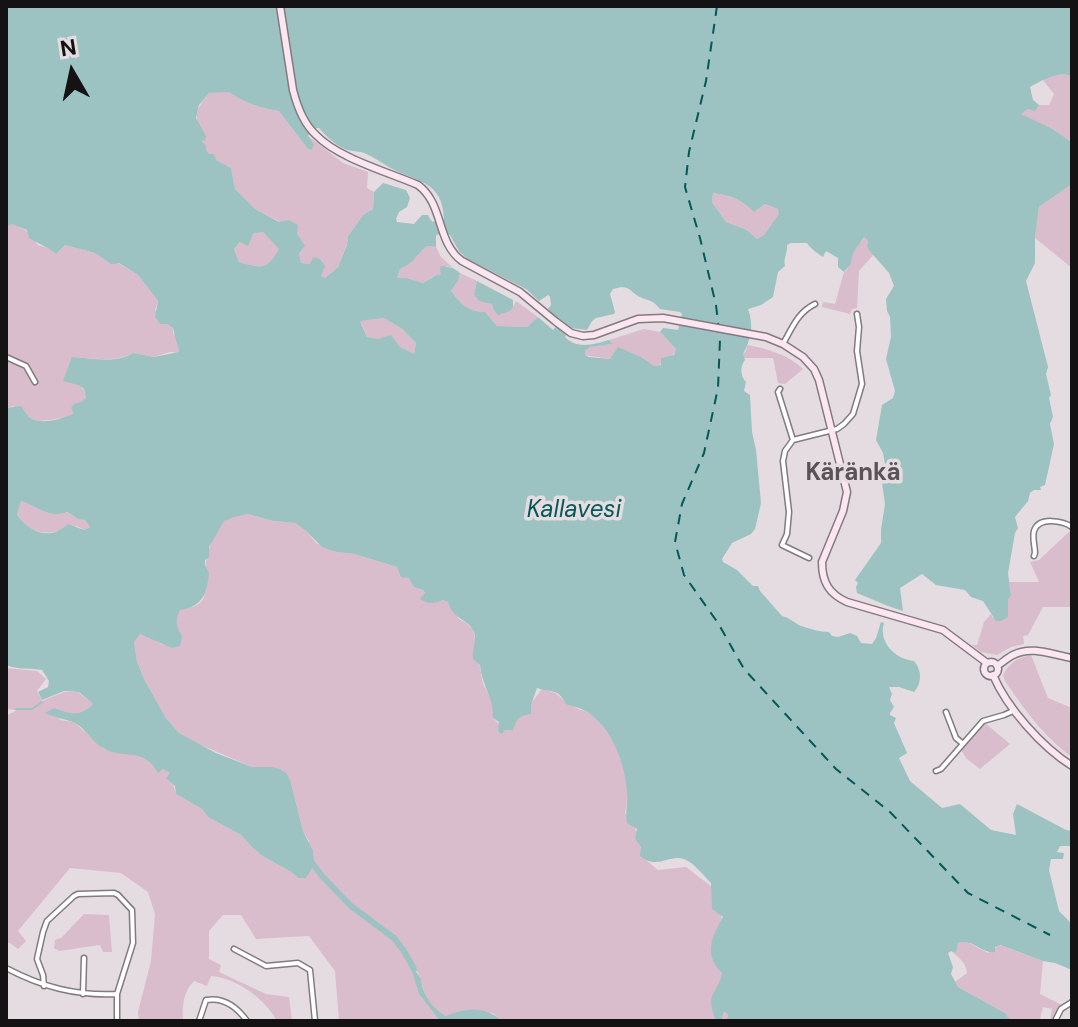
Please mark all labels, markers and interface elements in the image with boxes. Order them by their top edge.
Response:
north arrow [32,32,112,112]
text: N [58,32,78,63]
district label: Käränkä [805,460,901,488]
water label: Kallavesi [527,497,621,525]

